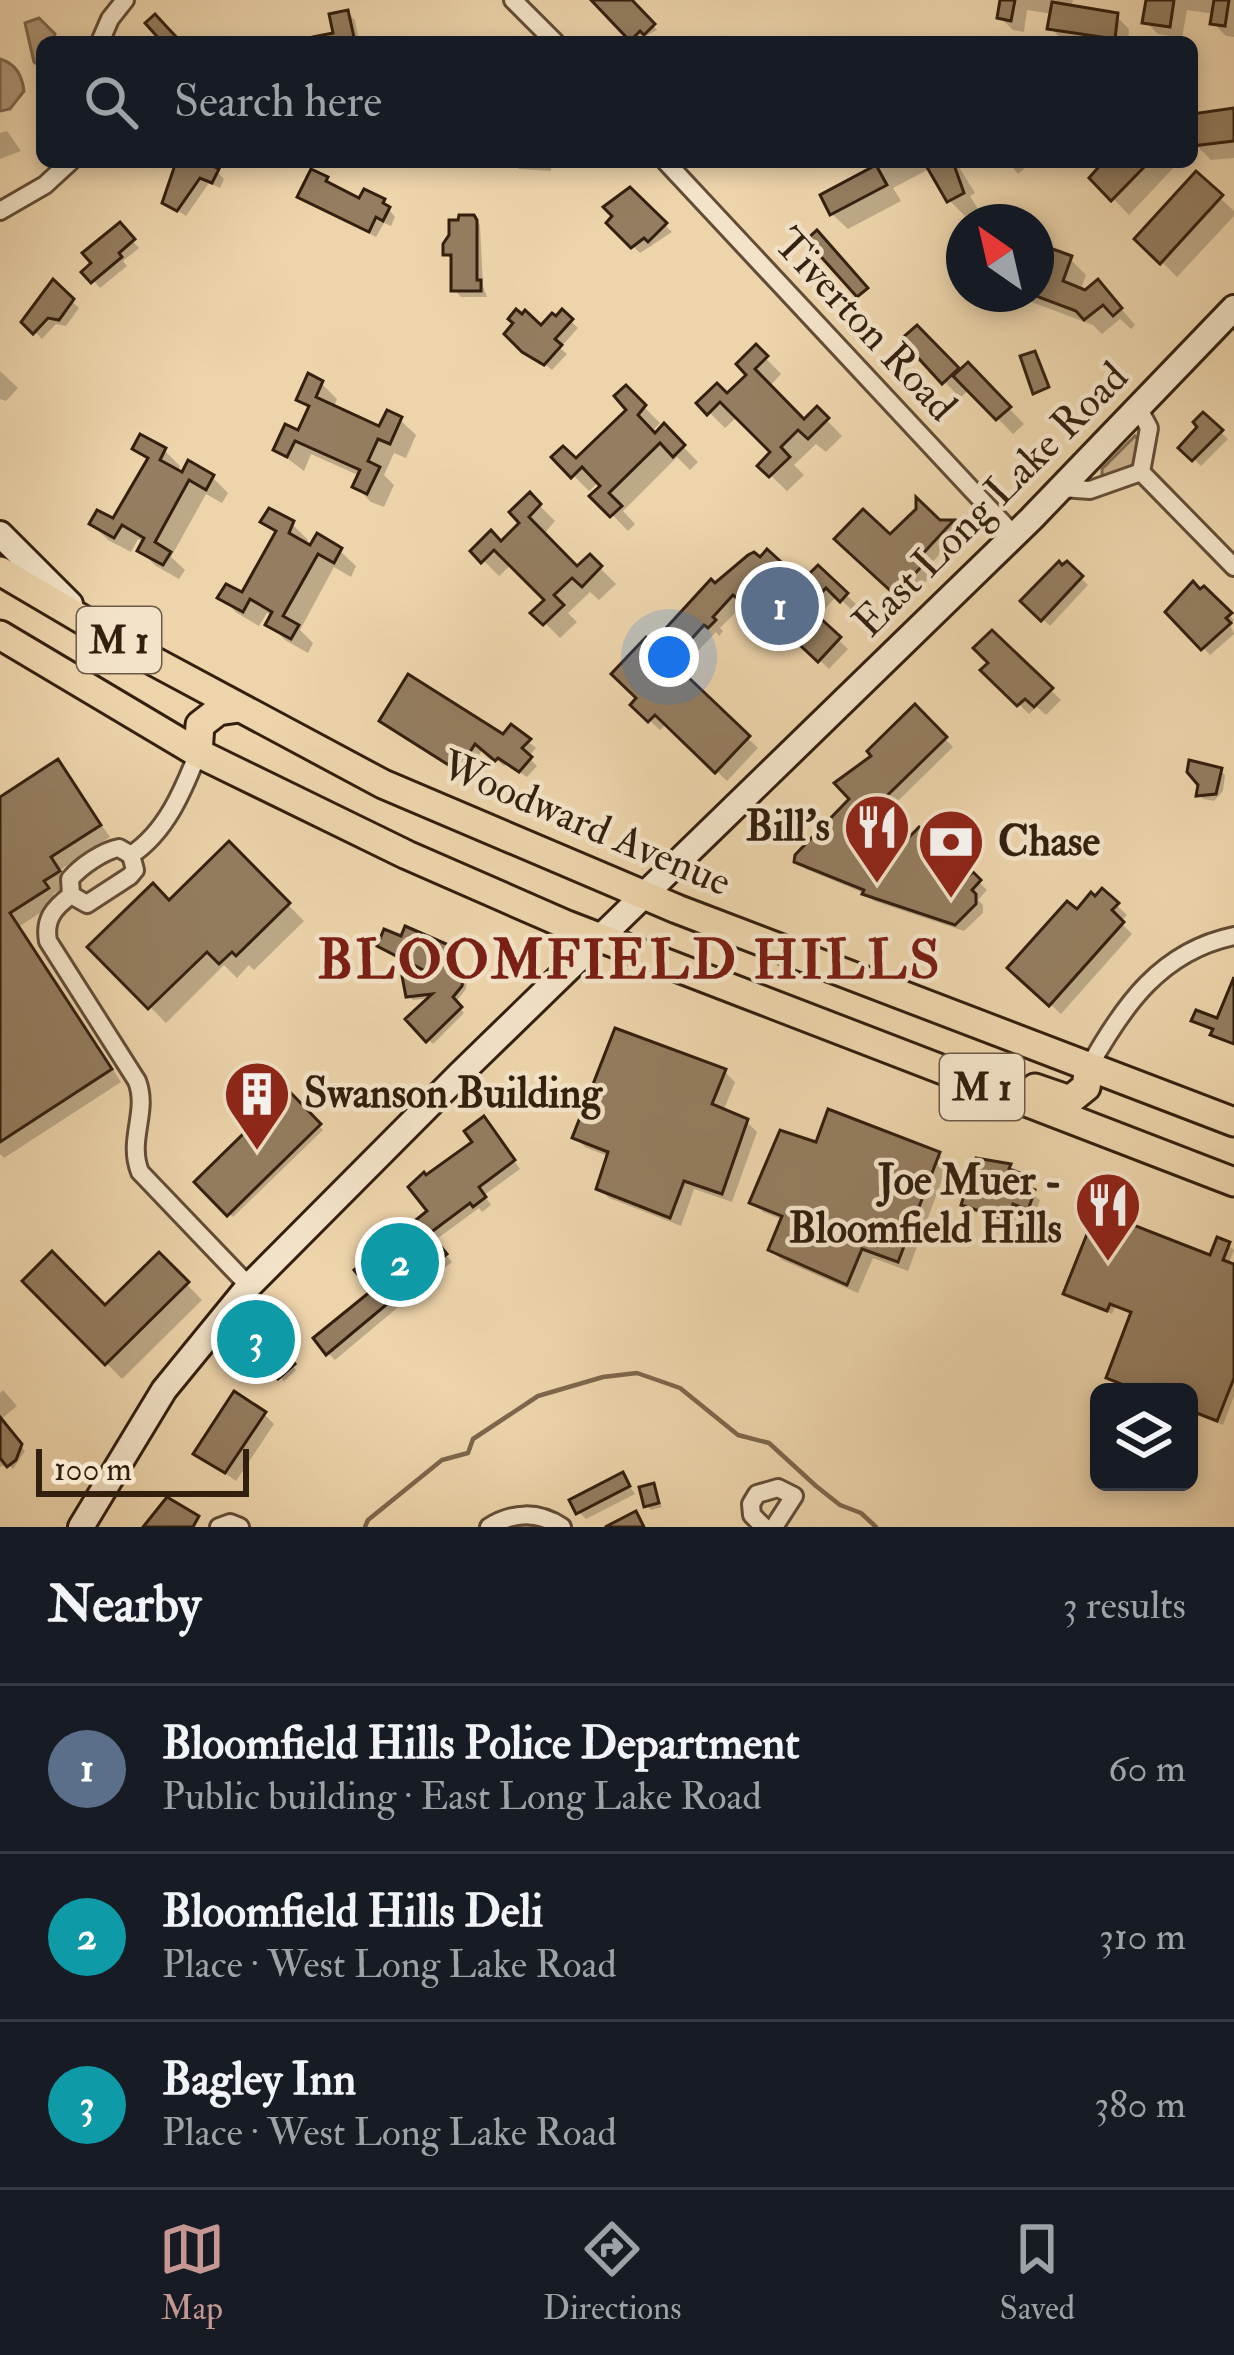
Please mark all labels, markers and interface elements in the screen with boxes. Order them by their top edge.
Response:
search box [36,36,1198,168]
icon: search [78,69,144,135]
text: Search here [174,74,382,130]
north arrow [946,204,1054,312]
street label: Tiverton Road [763,218,968,432]
street label: East Long Lake Road [843,351,1140,648]
pin: 1 [741,561,819,651]
road number: M 1 [77,607,161,673]
your location [639,627,699,687]
street label: Woodward Avenue [432,739,739,908]
restaurant icon: Bill's [842,792,912,886]
place label: Bill's [746,801,830,853]
bank icon: Chase [916,807,986,901]
place label: Chase [998,816,1100,868]
district label: BLOOMFIELD HILLS [317,927,943,995]
road number: M 1 [940,1054,1024,1120]
building icon: Swanson Building [222,1059,292,1153]
place label: Swanson Building [304,1068,603,1120]
place label: Joe Muer - Bloomfield Hills [789,1155,1062,1255]
restaurant icon: Joe Muer - Bloomfield Hills [1073,1170,1143,1264]
pin: 2 [361,1217,439,1307]
pin: 3 [217,1294,295,1384]
map controls [1090,1383,1198,1491]
button: layers [1090,1383,1198,1491]
scale bar [36,1443,249,1496]
text: 100 m [54,1449,132,1490]
text: Nearby [48,1573,201,1637]
text: 3 results [1063,1581,1186,1630]
text: Bloomfield Hills Police Department [162,1716,800,1772]
text: 1 [80,1744,94,1793]
text: 60 m [1108,1744,1186,1793]
text: Public building · East Long Lake Road [162,1772,762,1821]
text: Bloomfield Hills Deli [162,1884,543,1940]
text: 2 [77,1912,97,1961]
text: 310 m [1099,1912,1186,1961]
text: Place · West Long Lake Road [162,1940,617,1989]
text: Bagley Inn [162,2052,356,2108]
text: 3 [80,2080,94,2129]
text: 380 m [1094,2080,1186,2129]
text: Place · West Long Lake Road [162,2108,617,2157]
tab: Map [159,2216,225,2329]
tab: Directions [543,2216,682,2329]
tab: Saved [1000,2216,1075,2329]

